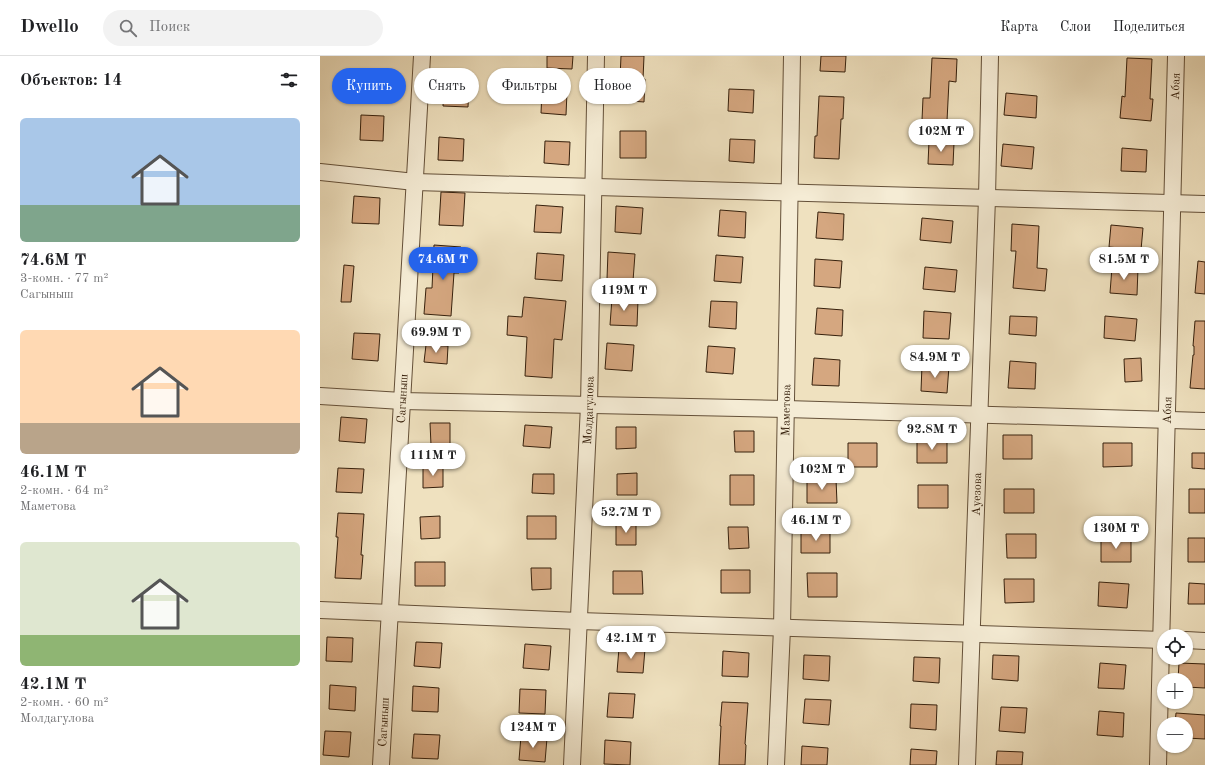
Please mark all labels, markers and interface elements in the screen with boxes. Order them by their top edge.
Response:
search box [103,10,383,46]
icon: search [117,17,139,39]
text: Dwello [20,18,79,37]
text: Поиск [149,20,190,35]
text: Карта [1000,20,1038,34]
text: Слои [1060,20,1091,34]
text: Поделиться [1113,20,1185,34]
chip: Купить [332,68,406,104]
chip: Снять [414,68,479,104]
chip: Фильтры [487,68,571,104]
chip: Новое [579,68,646,104]
icon: filters [278,69,300,91]
text: Объектов: 14 [20,72,122,89]
street label: Абая [1170,72,1183,100]
pin: 102M ₸ [908,119,974,153]
text: 102M ₸ [917,125,965,138]
icon: home [124,144,196,216]
pin: 74.6M ₸ [406,247,480,281]
pin: 81.5M ₸ [1087,247,1161,281]
text: 74.6M ₸ [20,252,86,269]
text: 74.6M ₸ [418,253,468,266]
text: 81.5M ₸ [1099,253,1149,266]
text: 3-комн. · 77 m² [20,272,108,285]
pin: 119M ₸ [591,278,657,312]
text: 119M ₸ [600,284,648,297]
text: Сагыныш [20,288,74,301]
pin: 69.9M ₸ [399,320,473,354]
text: 69.9M ₸ [411,326,461,339]
pin: 84.9M ₸ [898,345,972,379]
text: 84.9M ₸ [910,351,960,364]
icon: home [124,356,196,428]
street label: Сагыныш [396,374,411,424]
street label: Молдагулова [582,376,597,445]
street label: Маметова [780,384,793,436]
street label: Абая [1162,396,1174,424]
pin: 92.8M ₸ [895,417,969,451]
text: 92.8M ₸ [907,423,957,436]
pin: 111M ₸ [400,443,466,477]
text: 111M ₸ [409,449,457,462]
pin: 102M ₸ [789,457,855,491]
text: 102M ₸ [798,463,846,476]
text: 46.1M ₸ [20,464,86,481]
street label: Ауезова [971,472,984,516]
text: 2-комн. · 64 m² [20,484,108,497]
text: Маметова [20,500,76,513]
pin: 52.7M ₸ [589,500,663,534]
text: 52.7M ₸ [601,506,651,519]
pin: 46.1M ₸ [779,508,853,542]
text: 46.1M ₸ [791,514,841,527]
pin: 130M ₸ [1083,516,1149,550]
text: 130M ₸ [1092,522,1140,535]
icon: home [124,568,196,640]
pin: 42.1M ₸ [594,626,668,660]
map controls [1157,629,1193,753]
button: locate [1157,629,1193,665]
text: 42.1M ₸ [606,632,656,645]
button: + [1157,673,1193,709]
text: 42.1M ₸ [20,676,86,693]
text: 2-комн. · 60 m² [20,696,108,709]
street label: Сагыныш [377,697,392,747]
text: Молдагулова [20,712,94,725]
pin: 124M ₸ [500,715,566,749]
button: − [1157,717,1193,753]
text: 124M ₸ [509,721,557,734]

